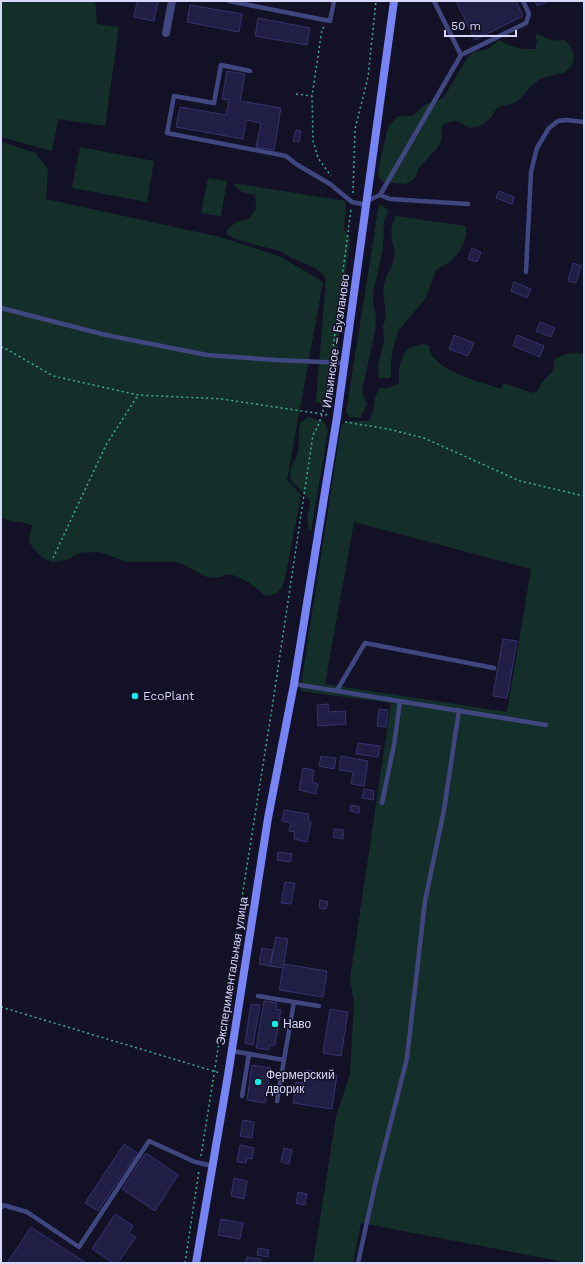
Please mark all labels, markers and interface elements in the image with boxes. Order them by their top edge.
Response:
scale bar [445,12,516,38]
text: 50 m [451,19,481,33]
street label: Ильинское – Бузланово [320,273,352,409]
place label: EcoPlant [143,689,194,703]
marker: EcoPlant [130,691,140,701]
street label: Экспериментальная улица [213,895,251,1046]
place label: Наво [283,1017,312,1031]
marker: Наво [270,1019,280,1029]
place label: Фермерский дворик [266,1068,335,1096]
marker: Фермерский дворик [253,1077,263,1087]

